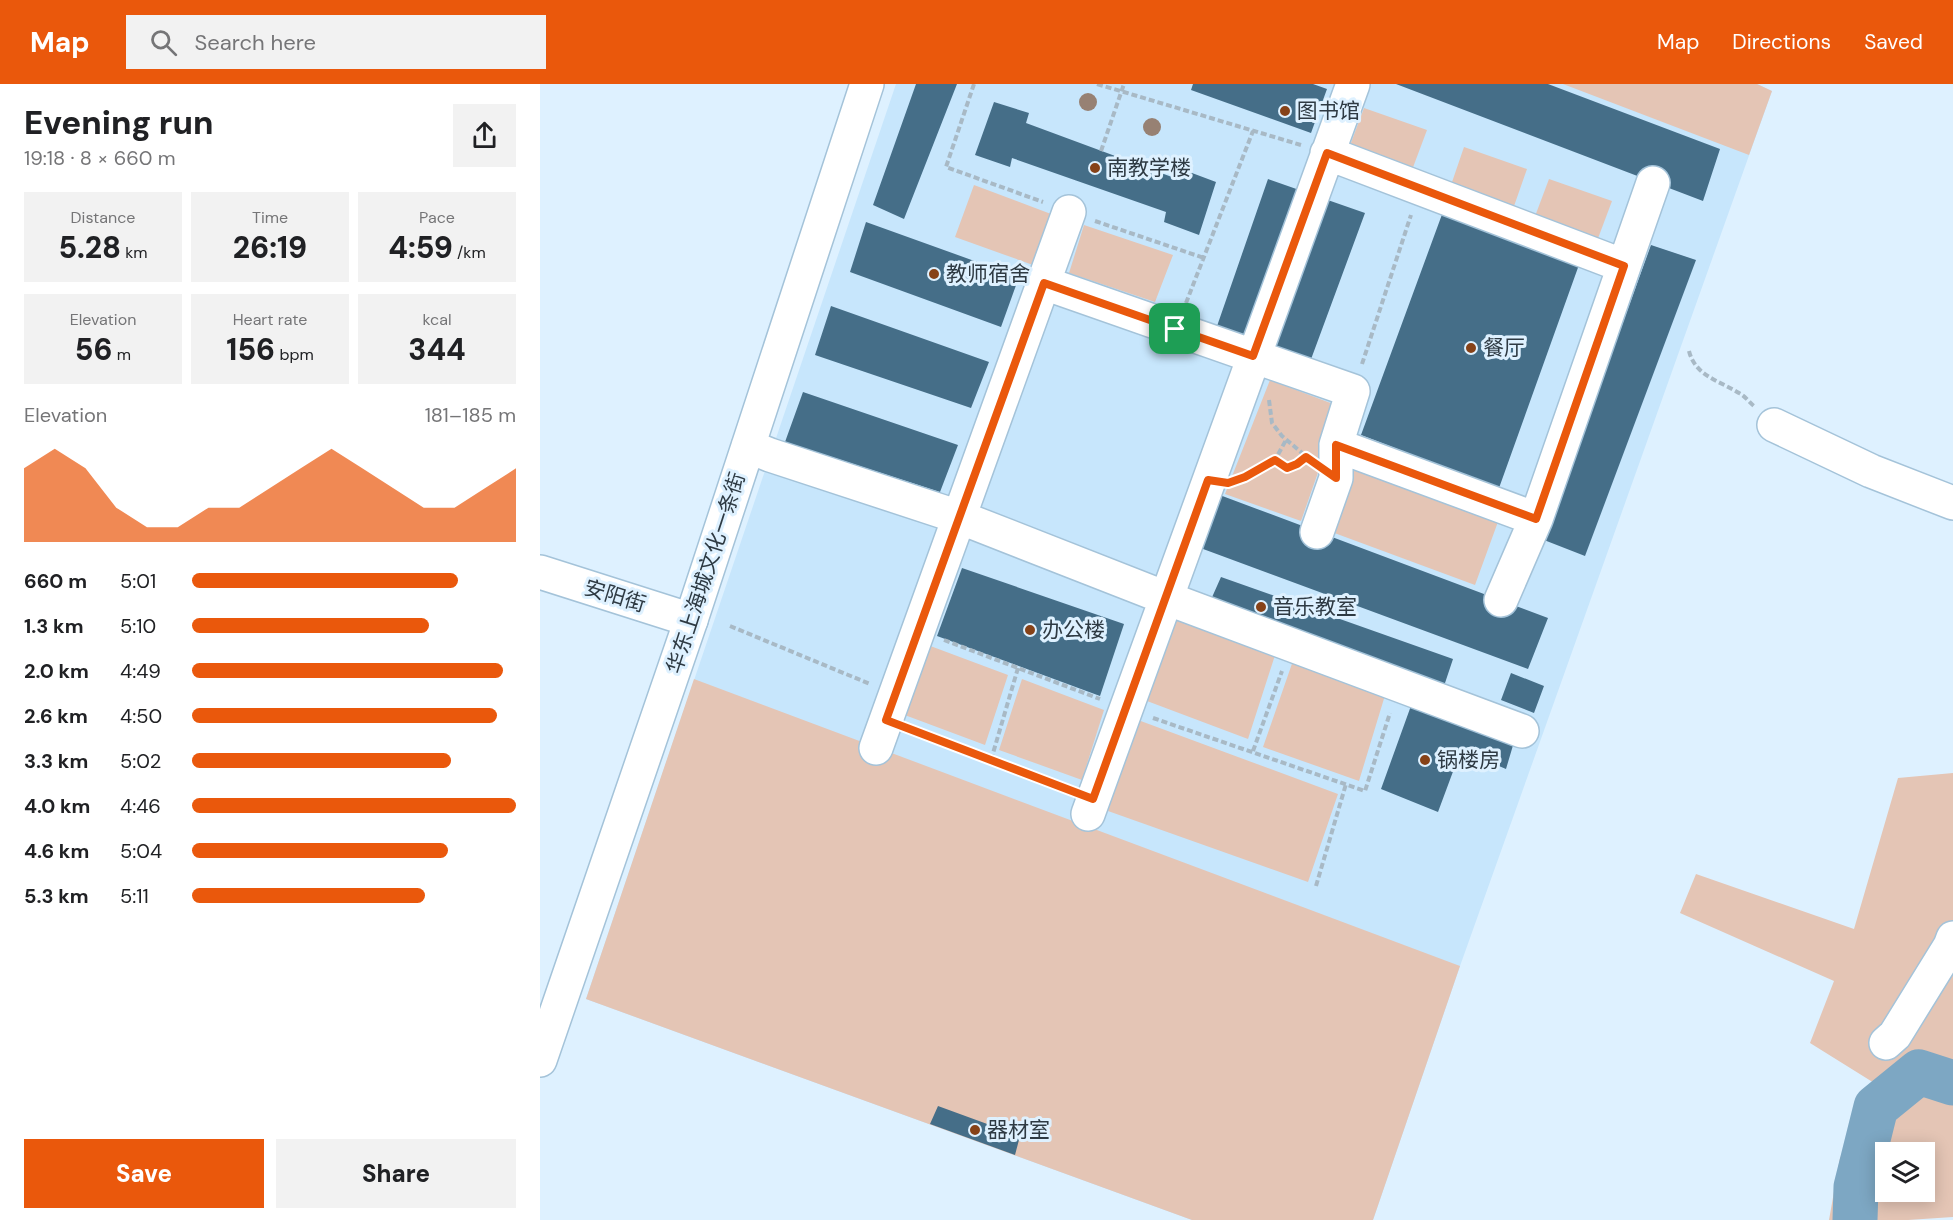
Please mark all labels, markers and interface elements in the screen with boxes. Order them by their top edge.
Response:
search box [126,15,546,69]
text: Map [30,24,90,61]
icon: search [147,26,180,59]
text: Search here [195,28,316,57]
text: Map [1657,28,1699,56]
text: Directions [1732,28,1831,56]
text: Saved [1864,28,1923,56]
place label: 图书馆 [1297,97,1360,125]
text: Evening run [24,101,213,144]
button: share [453,104,516,167]
marker: 图书馆 [1278,104,1292,118]
text: 19:18 · 8 × 660 m [24,145,176,171]
place label: 南教学楼 [1107,154,1191,182]
marker: 南教学楼 [1088,161,1102,175]
text: Distance [71,207,135,228]
text: Time [252,207,288,228]
text: Pace [419,207,455,228]
text: 5.28 [58,228,121,267]
text: 26:19 [233,228,307,267]
text: 4:59 [388,228,453,267]
text: km [121,242,148,263]
text: /km [453,242,486,263]
place label: 教师宿舍 [946,260,1030,288]
marker: 教师宿舍 [927,267,941,281]
pin [1149,303,1200,354]
text: Elevation [70,309,136,330]
text: Heart rate [233,309,307,330]
text: kcal [423,309,451,330]
icon: arrive [1158,312,1191,345]
text: 56 [75,330,113,369]
text: 156 [226,330,275,369]
text: 344 [408,330,466,369]
place label: 餐厅 [1483,334,1525,362]
marker: 餐厅 [1464,341,1478,355]
text: m [113,344,131,365]
text: bpm [275,344,314,365]
text: Elevation [24,402,107,428]
text: 181–185 m [425,402,516,428]
street label: 华东上海城文化一条街 [660,469,752,677]
text: 660 m [24,568,87,594]
text: 5:01 [120,568,156,594]
street label: 安阳街 [581,573,649,619]
place label: 音乐教室 [1273,593,1357,621]
marker: 音乐教室 [1254,600,1268,614]
text: 1.3 km [24,613,83,639]
text: 5:10 [120,613,156,639]
place label: 办公楼 [1042,616,1105,644]
marker: 办公楼 [1023,623,1037,637]
text: 2.0 km [24,658,89,684]
text: 4:49 [120,658,161,684]
text: 2.6 km [24,703,88,729]
text: 4:50 [120,703,162,729]
place label: 锅楼房 [1437,746,1500,774]
text: 3.3 km [24,748,88,774]
text: 5:02 [120,748,161,774]
marker: 锅楼房 [1418,753,1432,767]
text: 4.0 km [24,793,90,819]
text: 4:46 [120,793,161,819]
text: 4.6 km [24,838,89,864]
text: 5:04 [120,838,162,864]
text: 5.3 km [24,883,89,909]
text: 5:11 [120,883,149,909]
place label: 器材室 [987,1116,1050,1144]
marker: 器材室 [968,1123,982,1137]
button: Save [24,1139,264,1208]
button: Share [276,1139,516,1208]
map controls [1875,1142,1935,1202]
button: layers [1875,1142,1935,1202]

